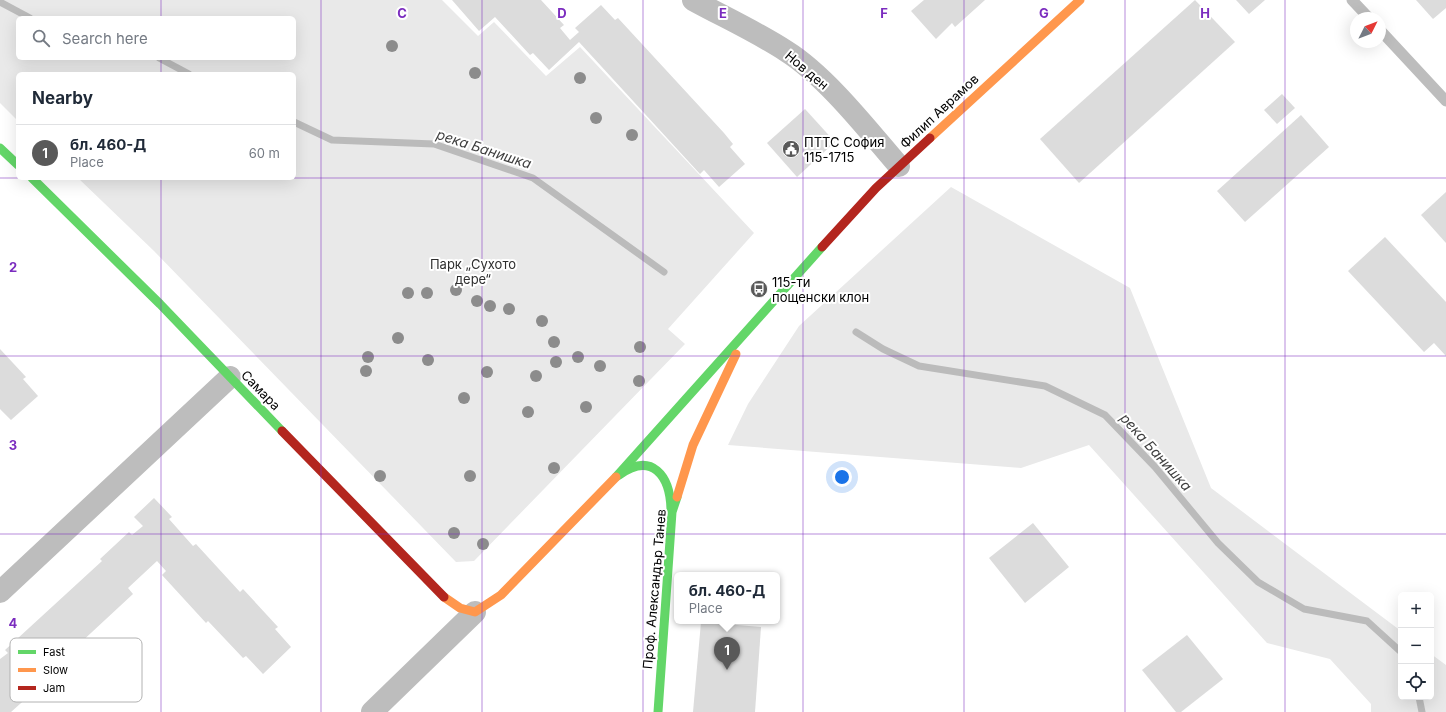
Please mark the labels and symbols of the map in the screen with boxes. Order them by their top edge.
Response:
text: C [397,5,407,21]
text: D [557,5,567,21]
text: E [719,5,727,21]
text: F [880,5,888,21]
text: G [1039,5,1049,21]
text: H [1200,5,1210,21]
north arrow [1350,12,1386,48]
street label: Нов ден [782,47,832,93]
street label: Филип Аврамов [896,70,982,152]
water label: река Банишка [434,125,534,172]
place label: ПТТС София 115-1715 [804,134,884,165]
public building icon: ПТТС София 115-1715 [781,139,801,159]
park label: Парк „Сухото дере“ [430,256,516,287]
text: 2 [9,259,17,275]
place label: 115-ти пощенски клон [772,274,869,305]
bus stop icon: 115-ти пощенски клон [749,279,769,299]
street label: Самара [238,367,284,413]
water label: река Банишка [1116,409,1196,494]
text: 3 [9,437,17,453]
your location [832,467,852,487]
street label: Проф. Александър Танев [639,508,669,670]
text: 4 [9,615,18,631]
pin: 1 [714,637,740,670]
legend [10,638,142,702]
text: Fast [43,645,65,659]
text: Slow [43,663,68,677]
text: Jam [43,681,65,695]

